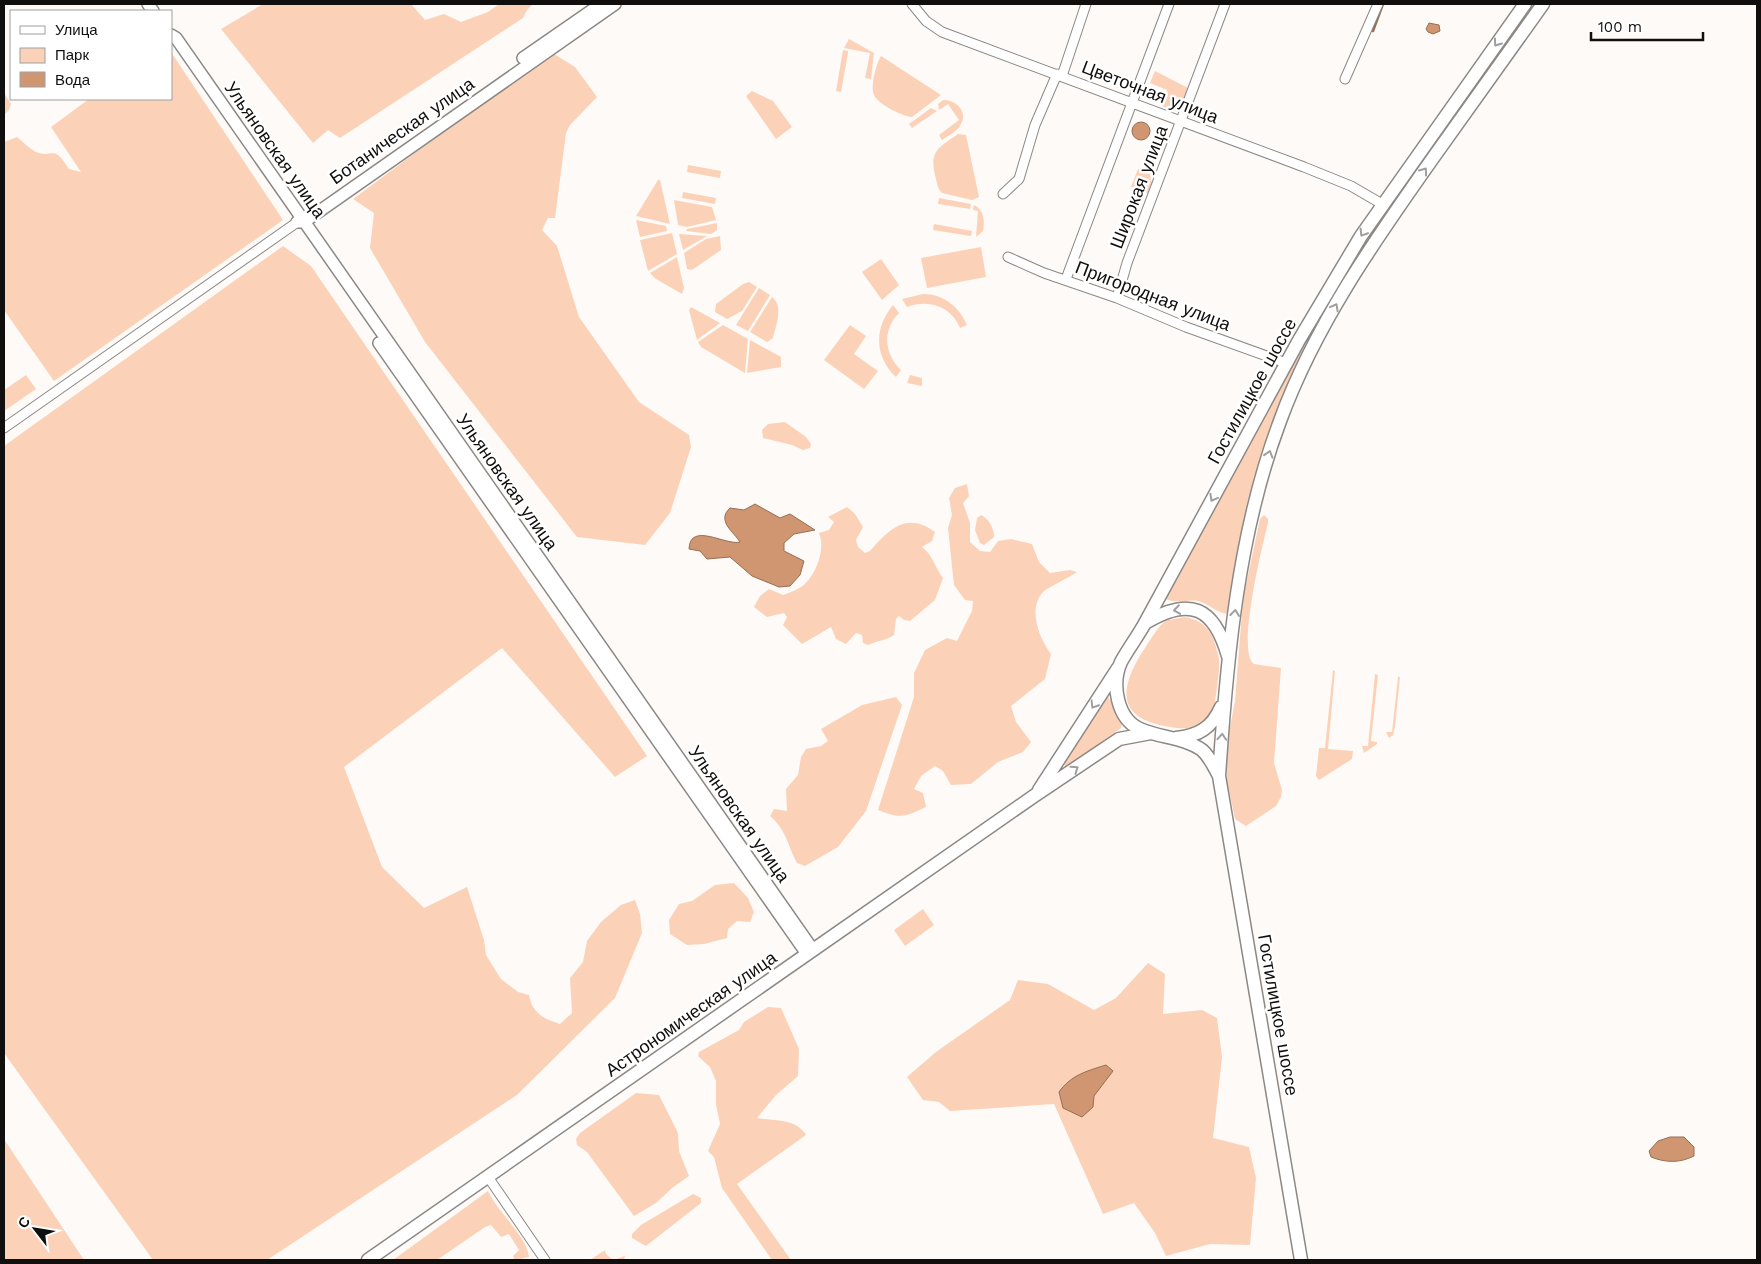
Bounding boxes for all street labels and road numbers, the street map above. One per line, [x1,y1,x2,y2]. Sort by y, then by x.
street label: Цветочная улица [1079,56,1222,128]
street label: Ботаническая улица [325,72,479,188]
street label: Ульяновская улица [220,77,331,223]
street label: Широкая улица [1105,121,1172,251]
street label: Пригородная улица [1073,256,1235,335]
street label: Гостилицкое шоссе [1203,314,1300,467]
street label: Ульяновская улица [452,409,563,555]
street label: Ульяновская улица [684,741,795,887]
street label: Гостилицкое шоссе [1254,933,1303,1097]
street label: Астрономическая улица [601,946,781,1081]

